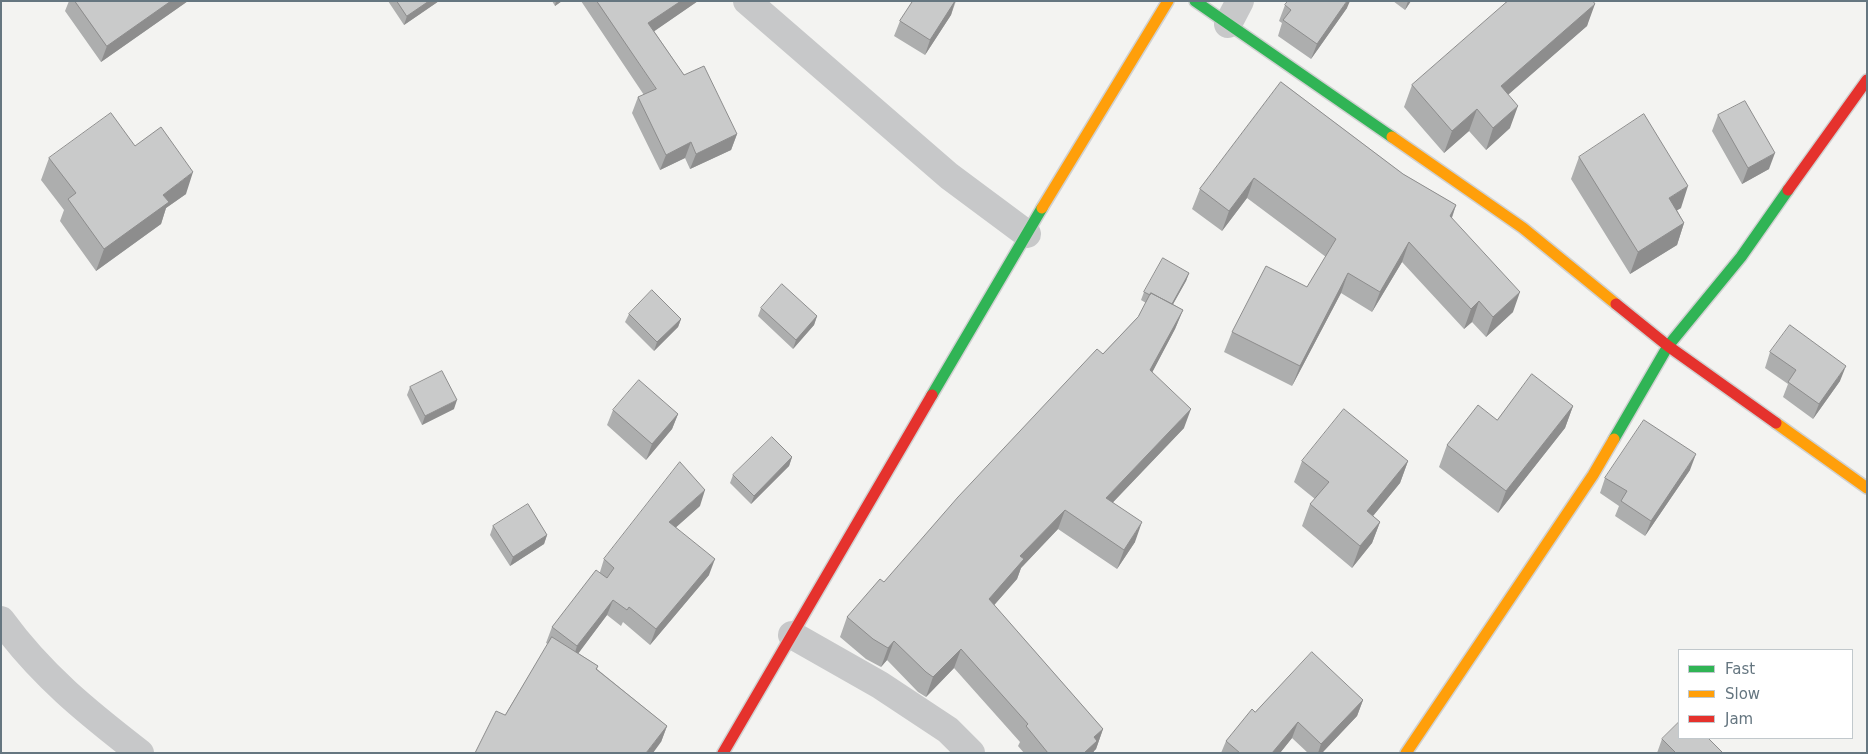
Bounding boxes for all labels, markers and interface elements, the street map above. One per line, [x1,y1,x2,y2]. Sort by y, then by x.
legend [1678,649,1853,739]
text: Fast [1725,660,1755,678]
text: Slow [1725,685,1760,703]
text: Jam [1725,710,1753,728]

